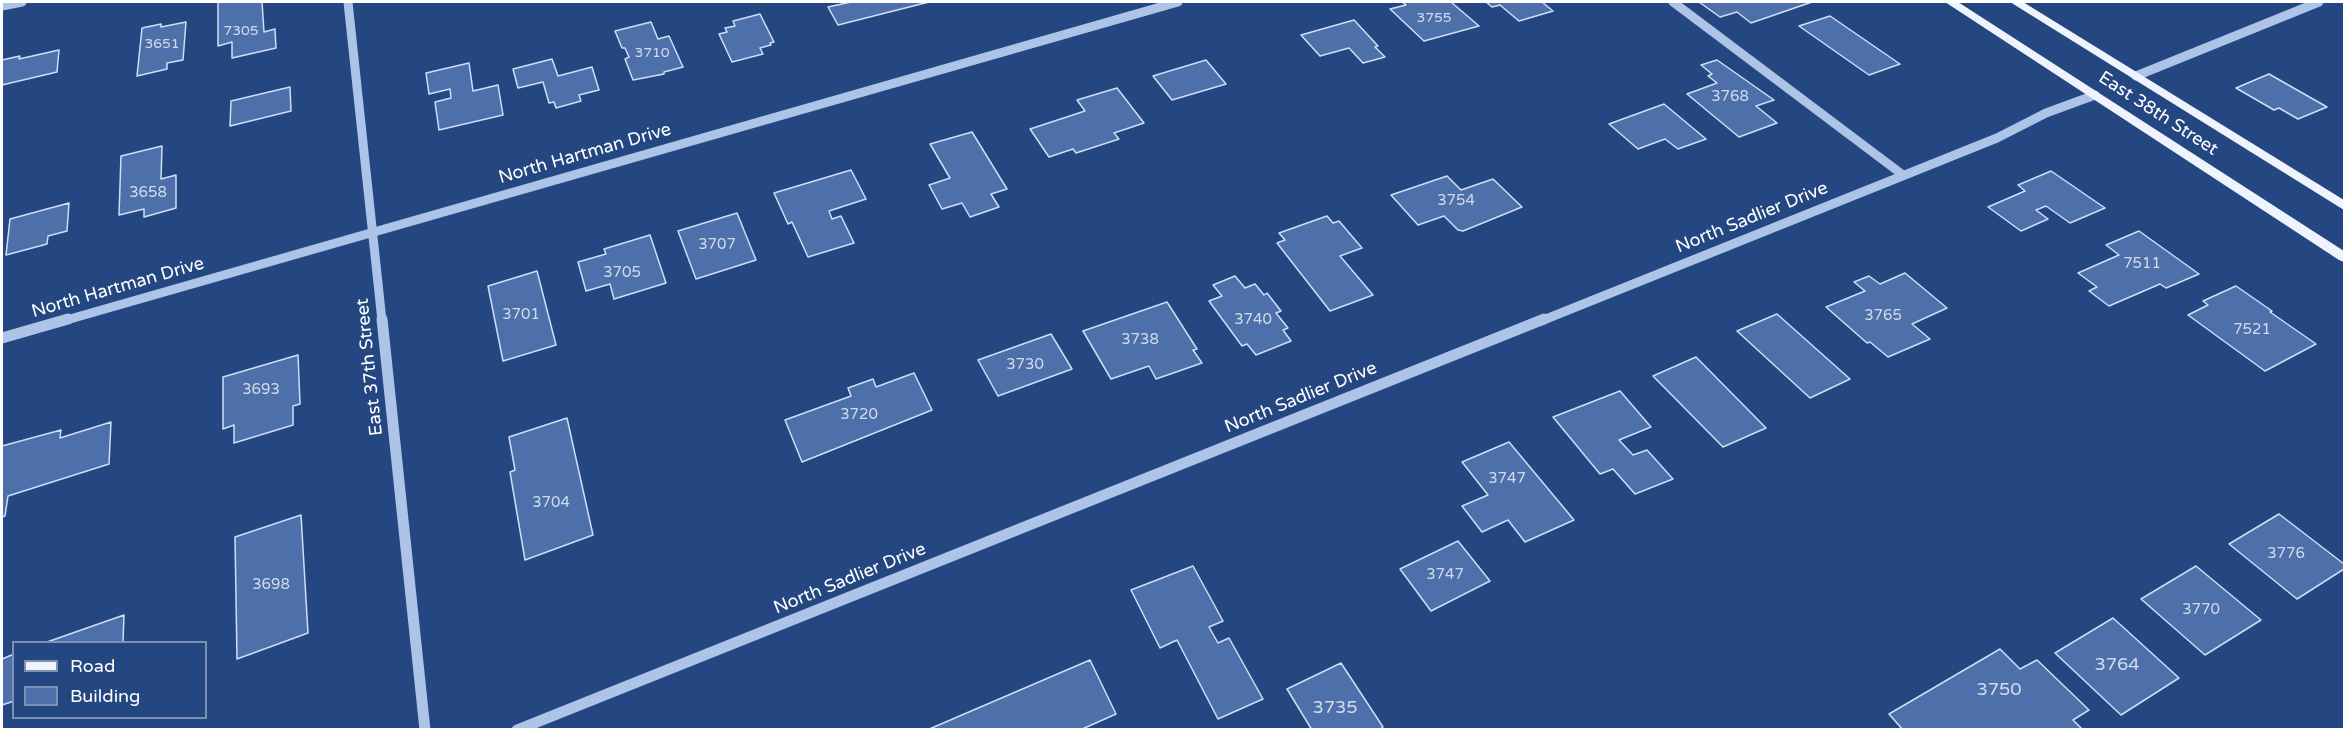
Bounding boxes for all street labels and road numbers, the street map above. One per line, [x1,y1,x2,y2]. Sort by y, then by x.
street label: East 38th Street [2094,67,2222,161]
street label: North Hartman Drive [496,119,674,189]
street label: North Sadlier Drive [1673,178,1831,258]
street label: North Hartman Drive [29,253,207,323]
street label: East 37th Street [352,297,388,437]
street label: North Sadlier Drive [1222,358,1380,438]
street label: North Sadlier Drive [771,539,929,619]

